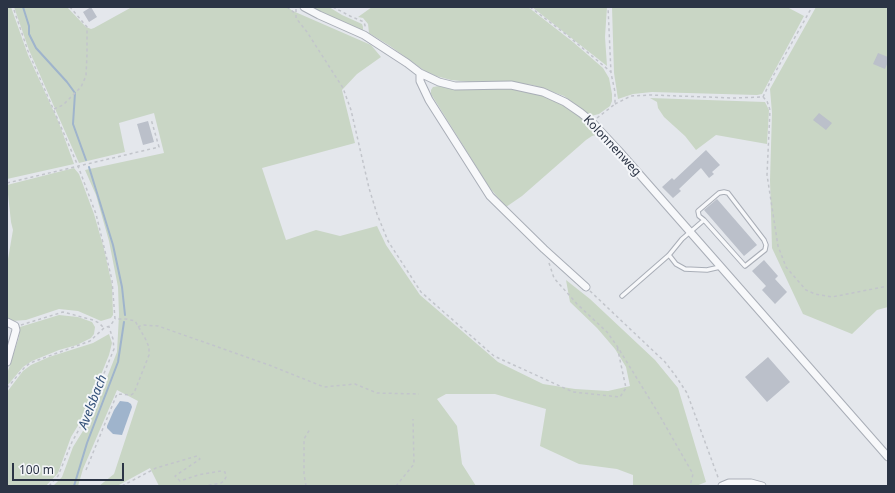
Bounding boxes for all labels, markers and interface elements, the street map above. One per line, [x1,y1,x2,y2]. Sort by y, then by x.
street label: Kolonnenweg [580,113,644,179]
water label: Avelsbach [75,373,111,431]
scale bar [14,455,126,481]
text: 100 m [19,461,54,478]

